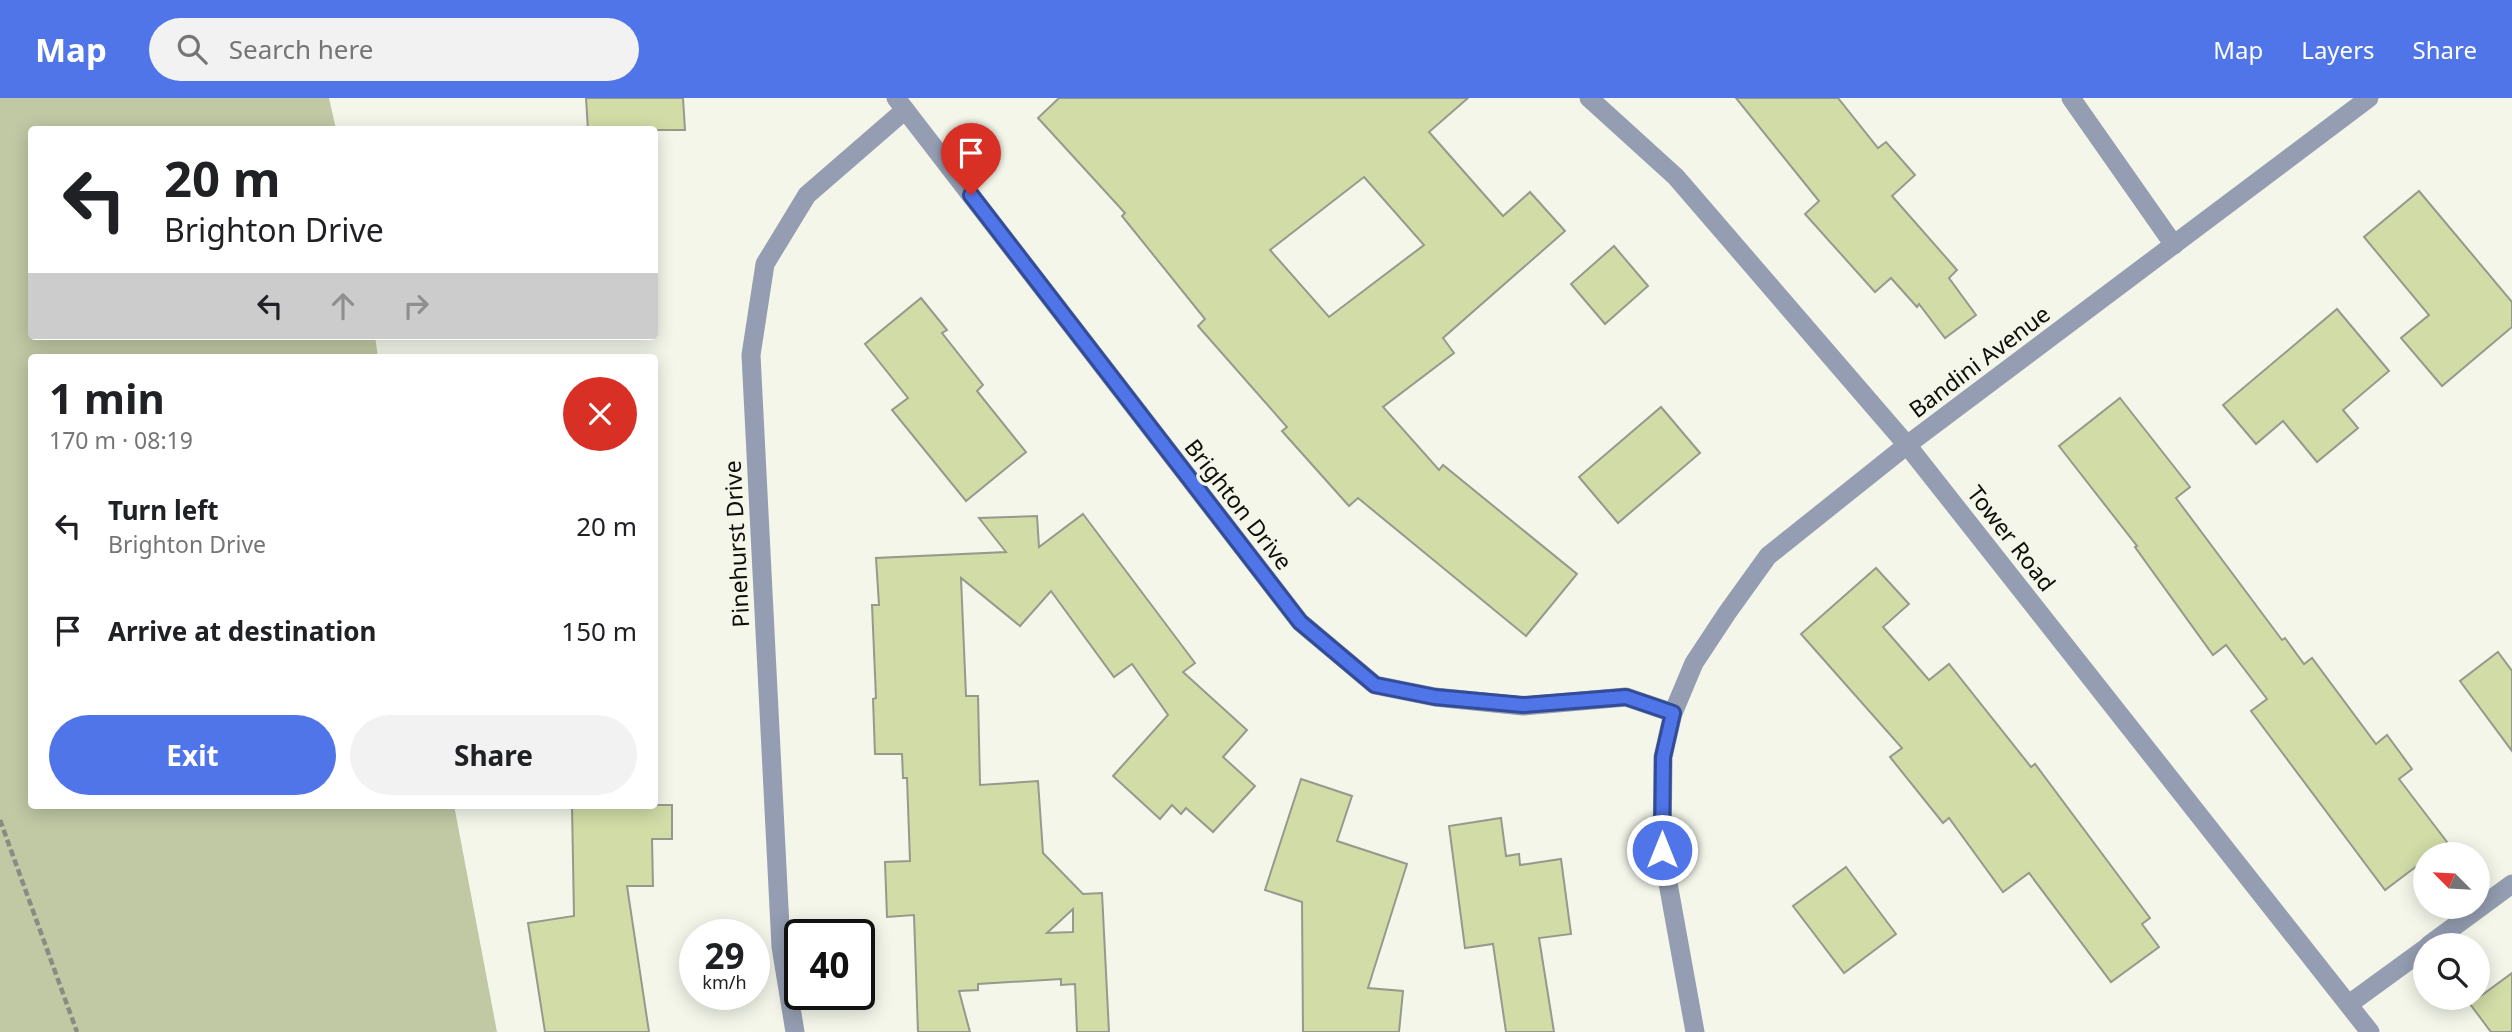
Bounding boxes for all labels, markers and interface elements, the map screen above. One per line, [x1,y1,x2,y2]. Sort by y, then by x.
search box [149,18,639,81]
text: Map [35,27,107,72]
icon: search [173,30,211,68]
text: Search here [229,31,373,67]
text: Map [2213,33,2263,66]
text: Layers [2301,33,2375,66]
text: Share [2413,33,2477,66]
pin [941,123,1001,195]
icon: arrive [952,134,990,172]
text: 20 m [164,145,281,211]
icon: left [49,154,140,245]
text: Brighton Drive [164,208,384,251]
icon: left [251,287,289,325]
icon: ahead [324,287,362,325]
icon: right [397,287,435,325]
street label: Bandini Avenue [1902,297,2056,425]
text: 1 min [49,369,165,426]
button: close [563,377,637,451]
text: 170 m · 08:19 [49,424,193,456]
street label: Brighton Drive [1178,432,1300,576]
street label: Pinehurst Drive [716,460,756,628]
street label: Tower Road [1960,478,2064,598]
text: Turn left [108,492,219,528]
icon: left [49,507,87,545]
text: 20 m [576,508,637,544]
text: Brighton Drive [108,528,266,560]
icon: arrive [49,612,87,650]
text: Arrive at destination [108,613,377,649]
text: 150 m [561,613,637,649]
button: Exit [49,715,336,795]
button: Share [350,715,637,795]
position arrow [1625,813,1699,887]
north arrow [2413,842,2490,919]
map controls [2413,842,2490,1010]
speed limit sign: 40 [784,919,875,1010]
text: 29 [704,932,745,979]
button: search [2413,933,2490,1010]
text: km/h [702,970,747,994]

